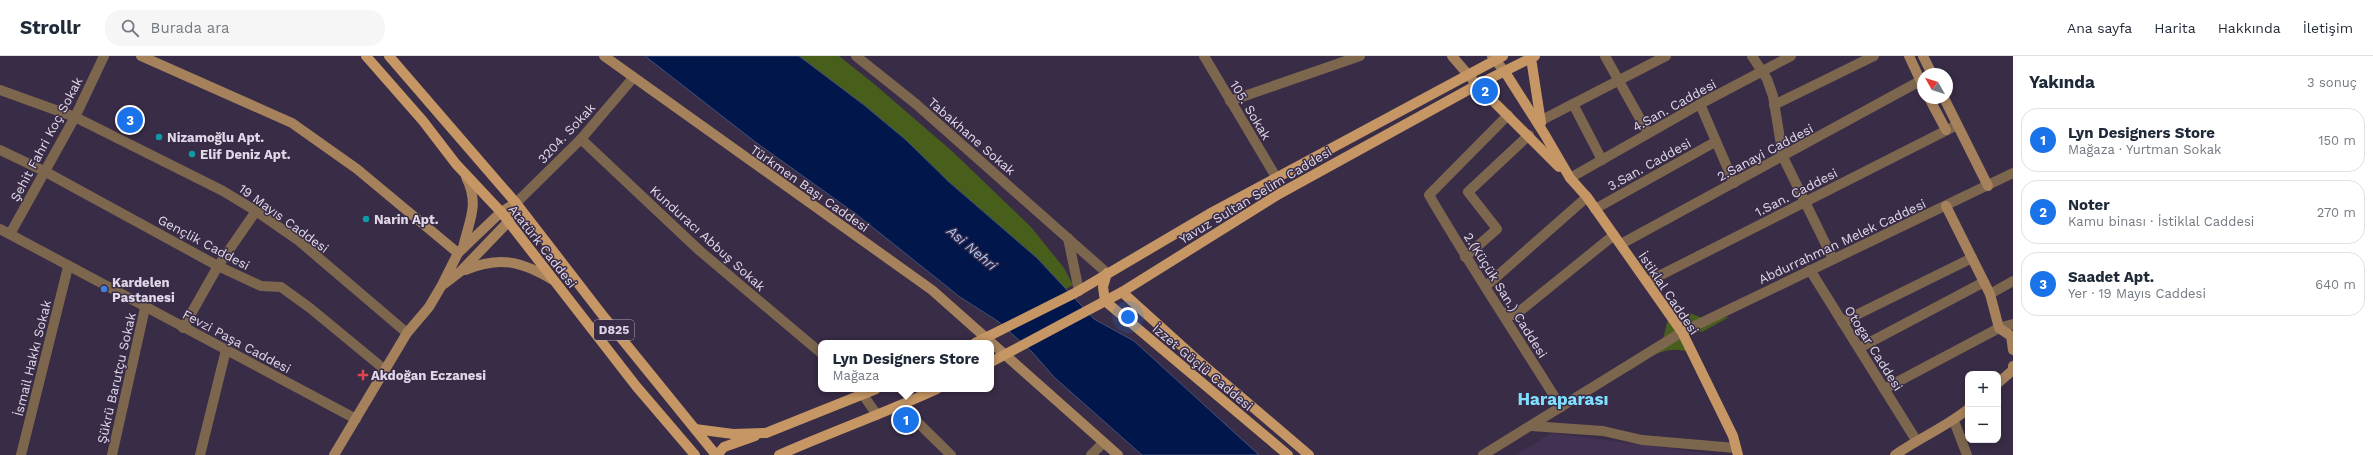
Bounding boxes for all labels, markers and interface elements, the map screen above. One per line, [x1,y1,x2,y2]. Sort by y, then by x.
search box [105,10,385,46]
text: Strollr [20,16,81,39]
icon: search [119,17,141,39]
text: Burada ara [151,19,230,37]
text: Ana sayfa [2067,20,2132,36]
text: Harita [2154,20,2196,36]
text: Hakkında [2218,20,2281,36]
text: İletişim [2303,20,2353,36]
north arrow [1917,68,1953,104]
text: Yakında [2029,72,2095,92]
street label: Şehit Fahri Koç Sokak [7,74,86,204]
text: 3 sonuç [2307,75,2357,90]
pin: 2 [1472,76,1498,106]
street label: 4.San. Caddesi [1630,76,1719,135]
street label: 105. Sokak [1227,78,1275,143]
street label: Tabakhane Sokak [925,95,1019,179]
street label: 3204. Sokak [535,100,599,167]
pin: 3 [117,105,143,135]
street label: 2.Sanayi Caddesi [1715,121,1816,184]
text: Lyn Designers Store [2068,124,2215,142]
place label: Nizamoğlu Apt. [167,130,264,145]
marker: Nizamoğlu Apt. [154,132,164,142]
text: 1 [2040,133,2046,148]
text: 150 m [2318,133,2356,148]
street label: 3.San. Caddesi [1605,135,1694,194]
street label: Türkmen Başı Caddesi [748,142,872,235]
text: Mağaza · Yurtman Sokak [2068,142,2221,157]
street label: Yavuz Sultan Selim Caddesi [1176,144,1334,247]
place label: Elif Deniz Apt. [200,147,291,162]
marker: Elif Deniz Apt. [187,149,197,159]
street label: 1.San. Caddesi [1753,165,1840,220]
street label: 19 Mayıs Caddesi [236,181,332,256]
street label: Kunduracı Abbuş Sokak [647,183,769,295]
street label: Abdurrahman Melek Caddesi [1756,196,1928,287]
text: Noter [2068,196,2110,214]
street label: Atatürk Caddesi [505,202,580,291]
text: 2 [2039,205,2047,220]
text: 270 m [2317,205,2356,220]
street label: Gençlik Caddesi [155,212,252,273]
place label: Narin Apt. [374,212,439,227]
marker: Narin Apt. [361,214,371,224]
text: Kamu binası · İstiklal Caddesi [2068,214,2254,229]
water label: Asi Nehri [943,222,1000,274]
street label: 2.(Küçük San.) Caddesi [1461,230,1550,361]
street label: İstiklal Caddesi [1635,249,1702,337]
text: Saadet Apt. [2068,268,2154,286]
place label: Kardelen Pastanesi [112,275,175,305]
text: 3 [2039,277,2047,292]
text: 640 m [2315,277,2356,292]
marker: Kardelen Pastanesi [99,284,109,294]
text: Yer · 19 Mayıs Caddesi [2068,286,2206,301]
street label: İsmail Hakkı Sokak [11,298,54,418]
street label: Otogar Caddesi [1841,303,1906,393]
street label: Fevzi Paşa Caddesi [180,307,293,376]
your location [1118,307,1138,327]
street label: Şükrü Barutçu Sokak [94,311,139,445]
road number: D825 [594,320,634,340]
street label: İzzet Güçlü Caddesi [1149,321,1256,414]
popup [818,340,994,392]
text: Lyn Designers Store [833,350,979,368]
place label: Akdoğan Eczanesi [371,368,486,383]
text: Mağaza [833,368,879,383]
marker: Akdoğan Eczanesi [358,370,368,380]
map controls [1965,371,2001,443]
button: + [1965,371,2001,407]
district label: Haraparası [1518,389,1608,409]
pin: 1 [893,405,919,435]
button: − [1965,407,2001,443]

